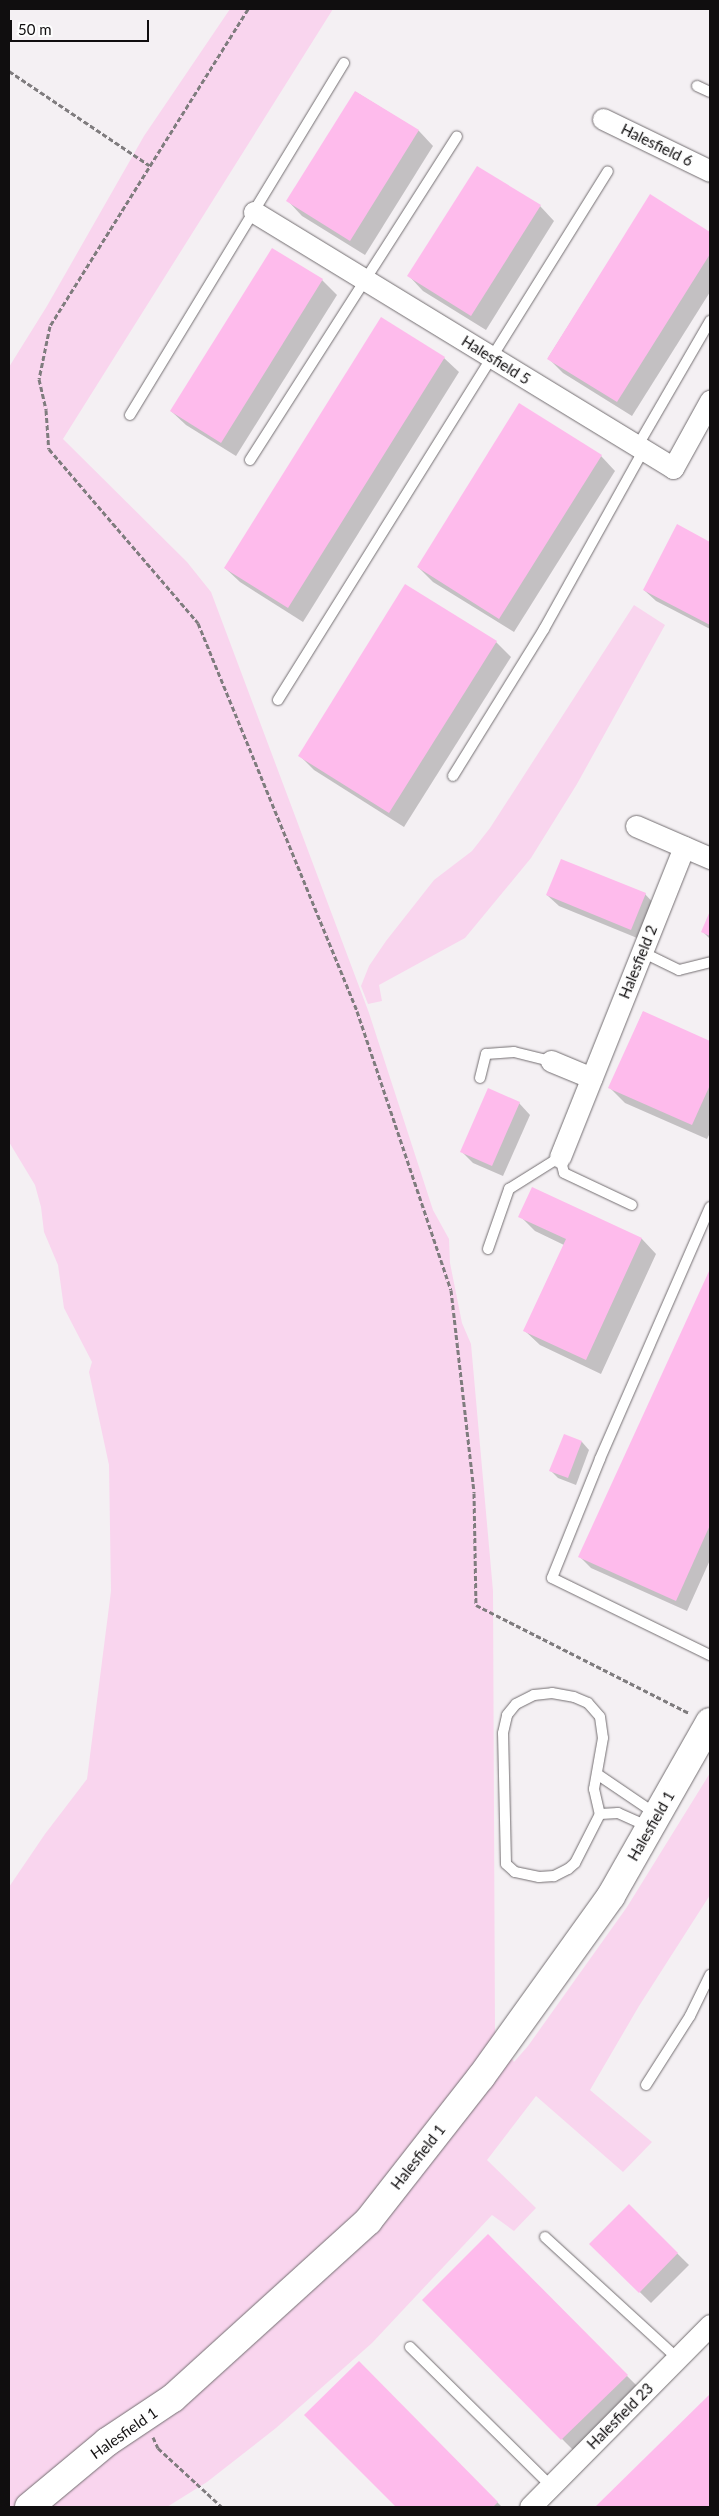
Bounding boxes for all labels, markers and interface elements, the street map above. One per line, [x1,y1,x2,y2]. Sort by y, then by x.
scale bar [12,10,151,42]
text: 50 m [18,20,52,38]
street label: Halesfield 6 [618,120,696,170]
street label: Halesfield 5 [458,332,534,388]
street label: Halesfield 2 [615,923,661,1001]
street label: Halesfield 1 [624,1788,678,1864]
street label: Halesfield 1 [387,2121,449,2193]
street label: Halesfield 23 [583,2379,657,2453]
street label: Halesfield 1 [87,2403,161,2463]

